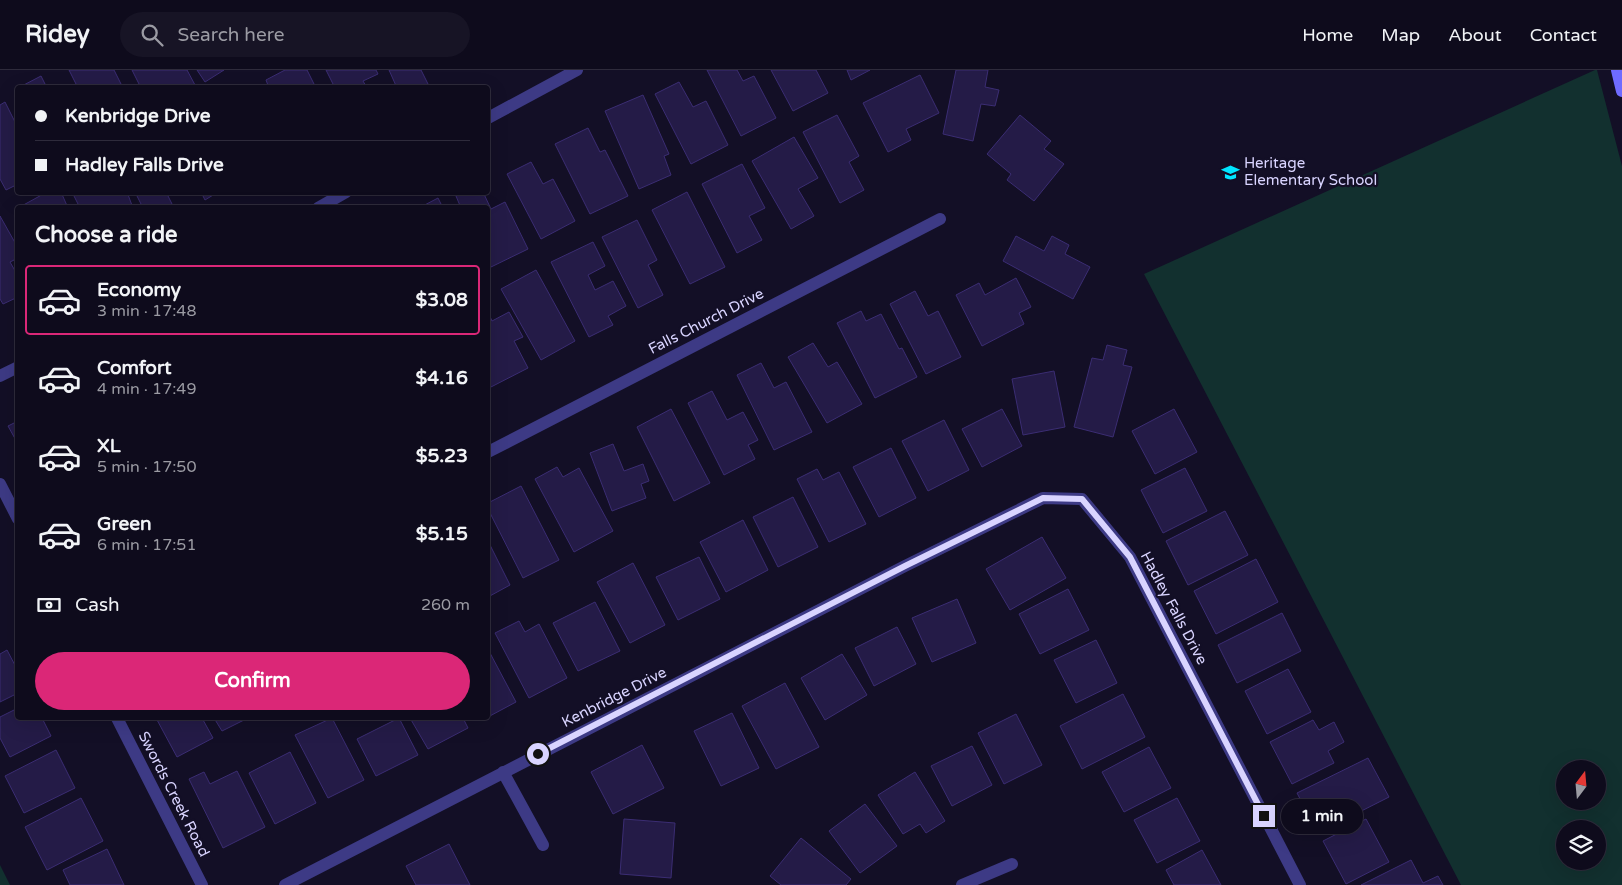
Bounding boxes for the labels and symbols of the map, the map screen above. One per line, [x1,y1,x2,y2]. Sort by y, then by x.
place label: Heritage Elementary School [1244,154,1377,189]
school or university icon: Heritage Elementary School [1220,162,1240,182]
street label: Falls Church Drive [645,284,767,358]
street label: Hadley Falls Drive [1137,548,1211,668]
street label: Kenbridge Drive [559,663,669,731]
street label: Swords Creek Road [135,728,213,860]
route start [527,743,549,765]
north arrow [1556,760,1606,810]
callout: 1 min [1282,798,1364,834]
route end [1253,805,1275,827]

